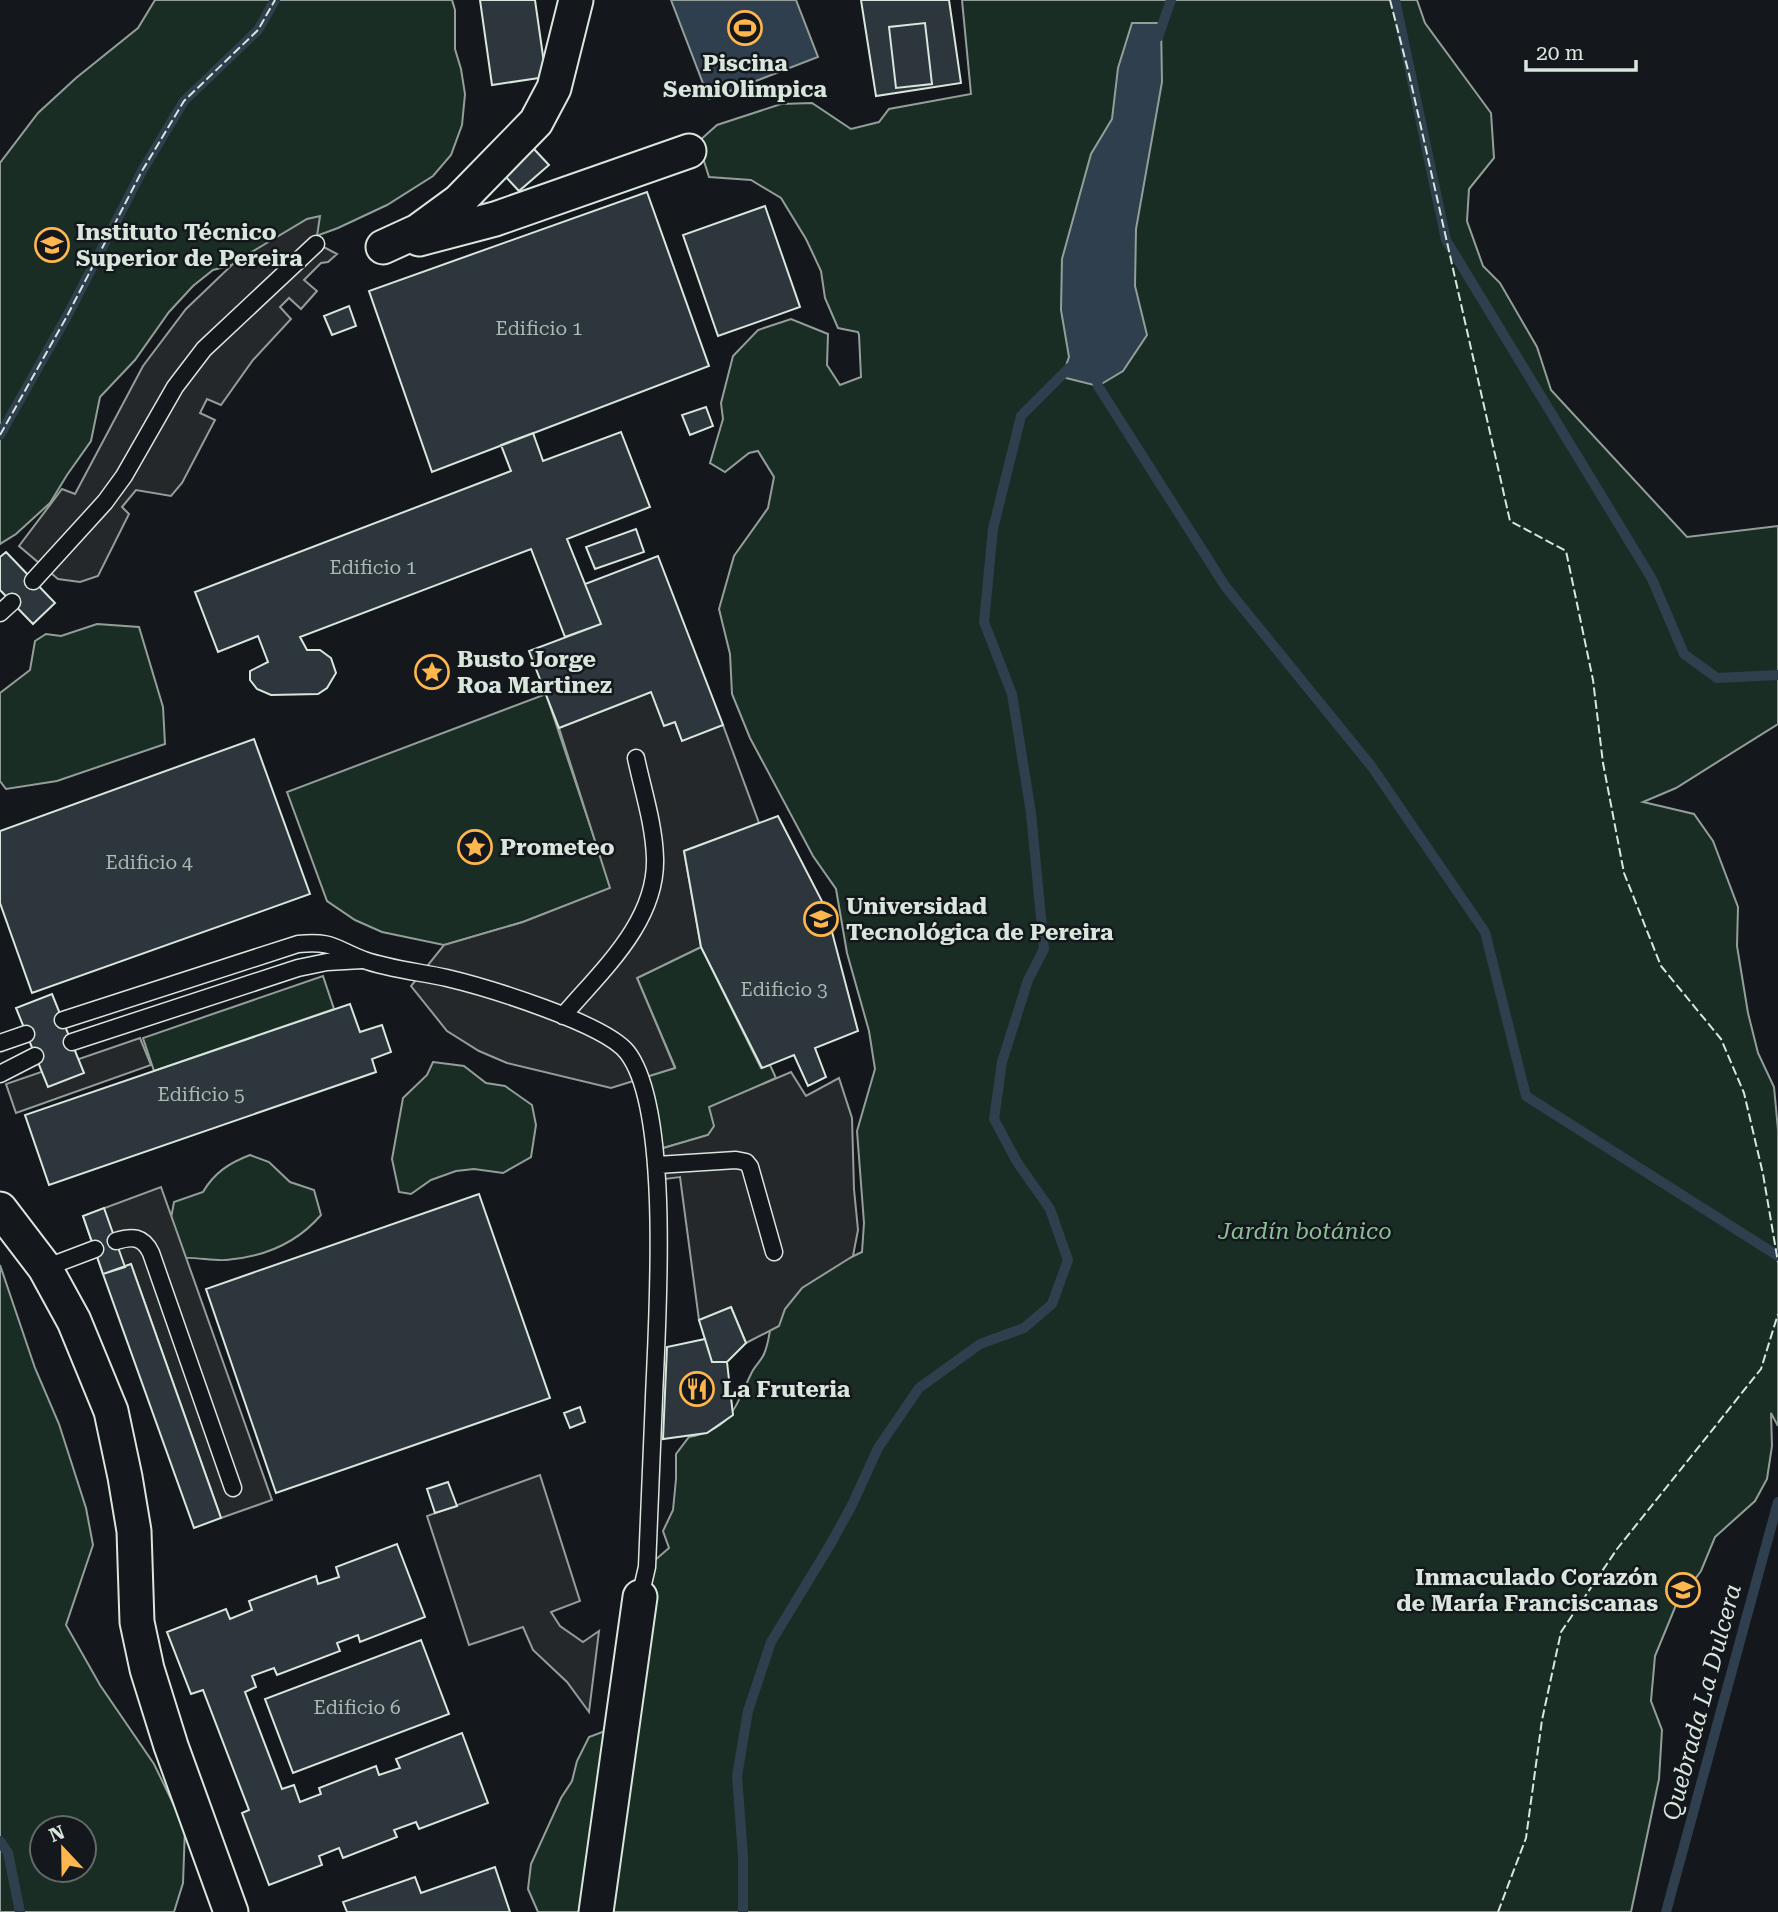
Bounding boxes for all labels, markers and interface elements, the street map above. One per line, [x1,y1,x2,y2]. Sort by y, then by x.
sports icon: Piscina SemiOlimpica [726,9,764,47]
scale bar [1526,28,1636,72]
text: 20 m [1536,41,1584,65]
place label: Piscina SemiOlimpica [663,50,828,103]
place label: Instituto Técnico Superior de Pereira [76,219,303,272]
school or university icon: Instituto Técnico Superior de Pereira [33,226,71,264]
house number: Edificio 1 [495,317,583,340]
house number: Edificio 1 [329,556,417,579]
place label: Busto Jorge Roa Martinez [457,646,612,699]
place icon: Busto Jorge Roa Martinez [413,653,451,691]
place icon: Prometeo [456,828,494,866]
place label: Prometeo [500,834,615,861]
house number: Edificio 4 [105,851,193,874]
place label: Universidad Tecnológica de Pereira [846,893,1114,946]
school or university icon: Universidad Tecnológica de Pereira [802,900,840,938]
house number: Edificio 3 [740,978,828,1001]
house number: Edificio 5 [157,1083,245,1106]
park label: Jardín botánico [1217,1218,1392,1245]
restaurant icon: La Fruteria [678,1370,716,1408]
place label: La Fruteria [722,1376,851,1403]
place label: Inmaculado Corazón de María Franciscanas [1396,1564,1659,1617]
school or university icon: Inmaculado Corazón de María Franciscanas [1664,1571,1702,1609]
water label: Quebrada La Dulcera [1657,1581,1747,1823]
house number: Edificio 6 [313,1696,401,1719]
north arrow [28,1814,98,1884]
text: N [46,1820,68,1847]

